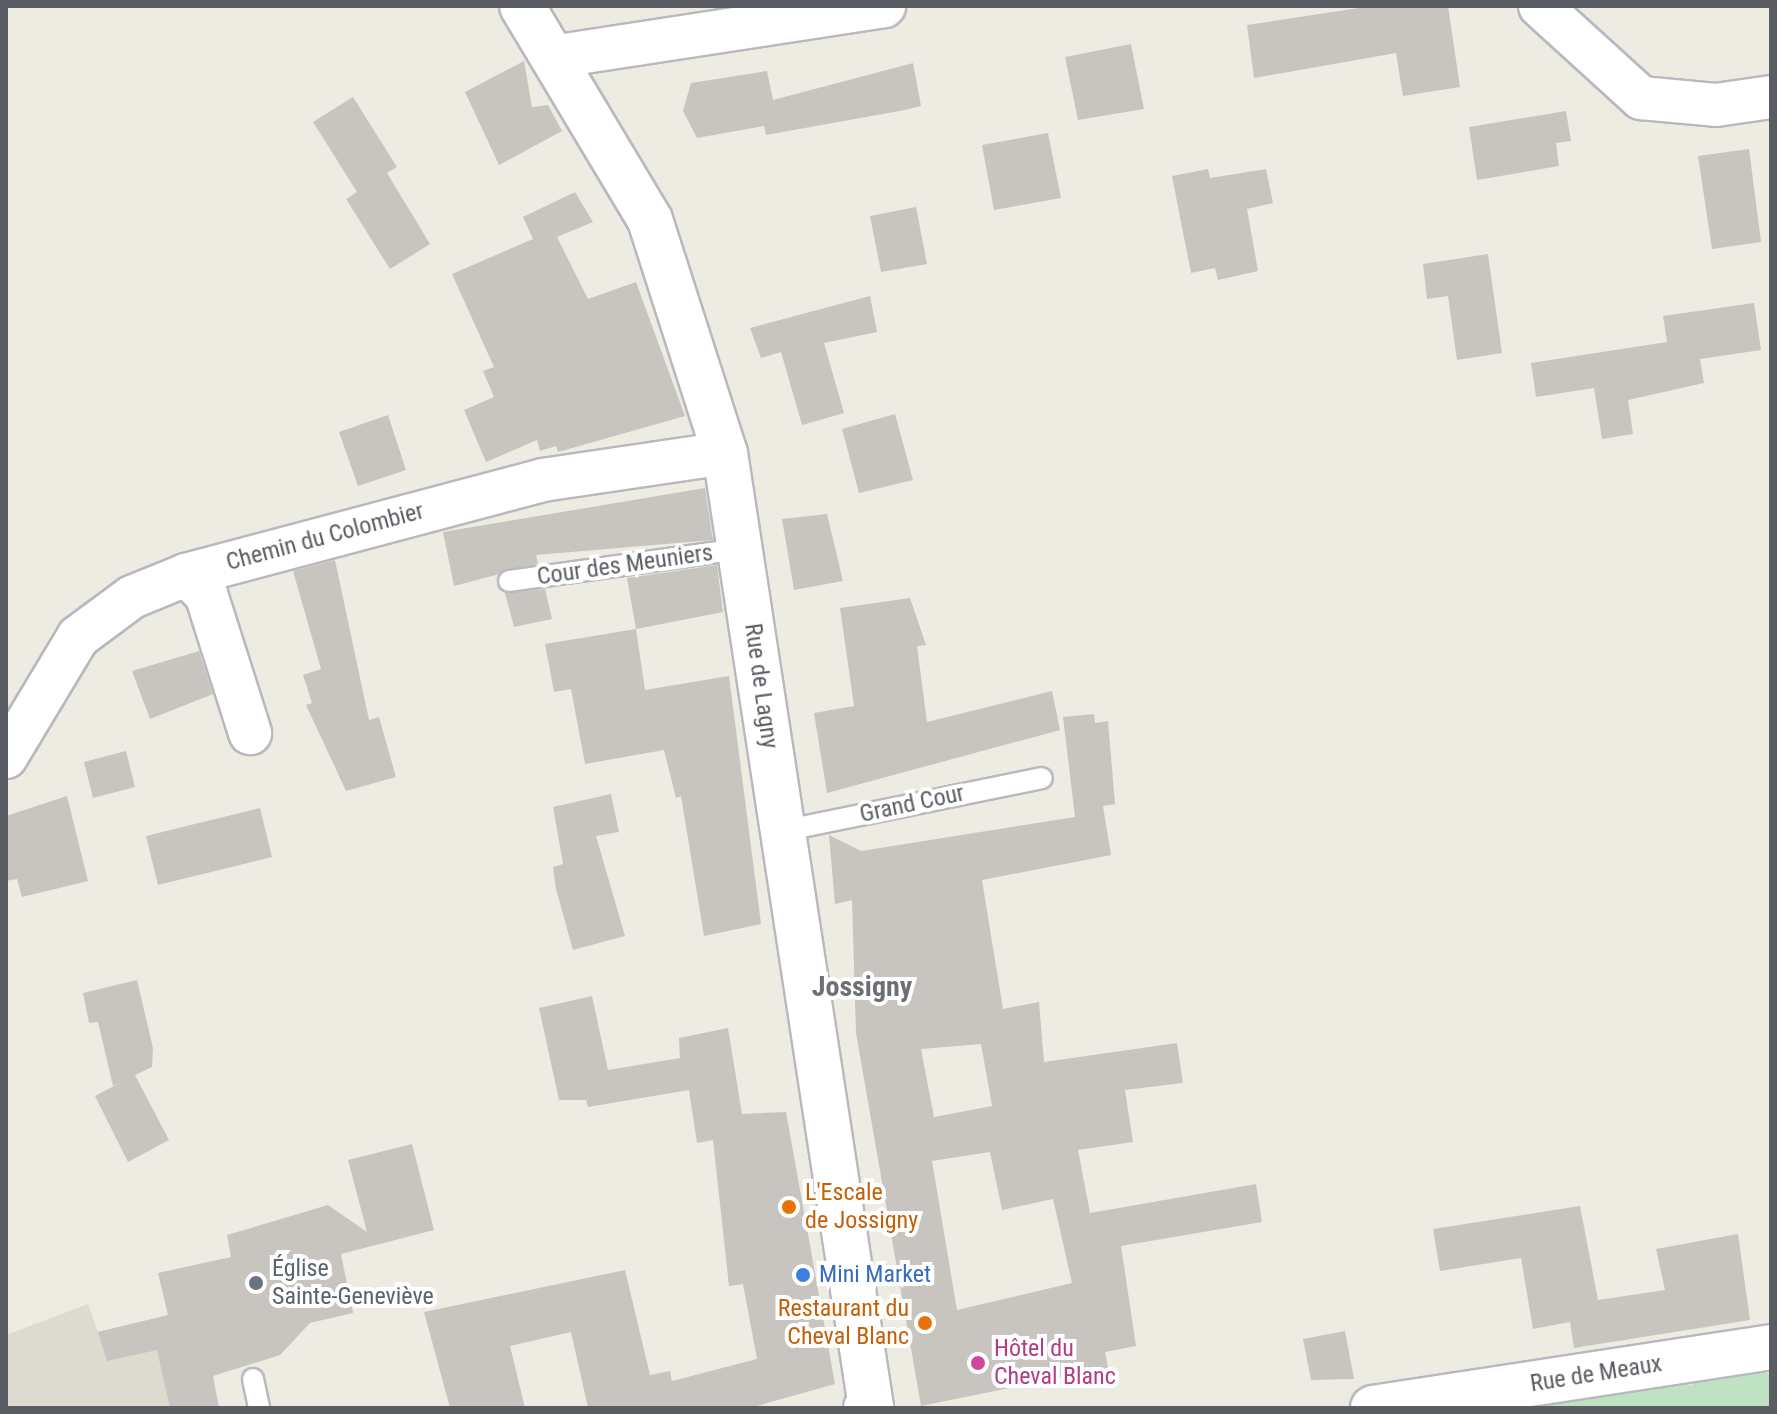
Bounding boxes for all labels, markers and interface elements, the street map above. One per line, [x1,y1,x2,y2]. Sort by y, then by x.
street label: Chemin du Colombier [223,497,427,577]
street label: Cour des Meuniers [535,538,715,592]
street label: Rue de Lagny [738,622,784,750]
street label: Grand Cour [857,779,967,829]
district label: Jossigny [812,970,912,1004]
place label: L'Escale de Jossigny [805,1179,918,1235]
marker: L'Escale de Jossigny [780,1198,798,1216]
place label: Église Sainte-Geneviève [272,1255,434,1311]
place label: Mini Market [819,1261,931,1289]
marker: Mini Market [794,1266,812,1284]
marker: Église Sainte-Geneviève [247,1274,265,1292]
place label: Restaurant du Cheval Blanc [778,1295,909,1351]
marker: Restaurant du Cheval Blanc [916,1314,934,1332]
place label: Hôtel du Cheval Blanc [994,1335,1116,1391]
street label: Rue de Meaux [1528,1349,1664,1399]
marker: Hôtel du Cheval Blanc [969,1354,987,1372]

